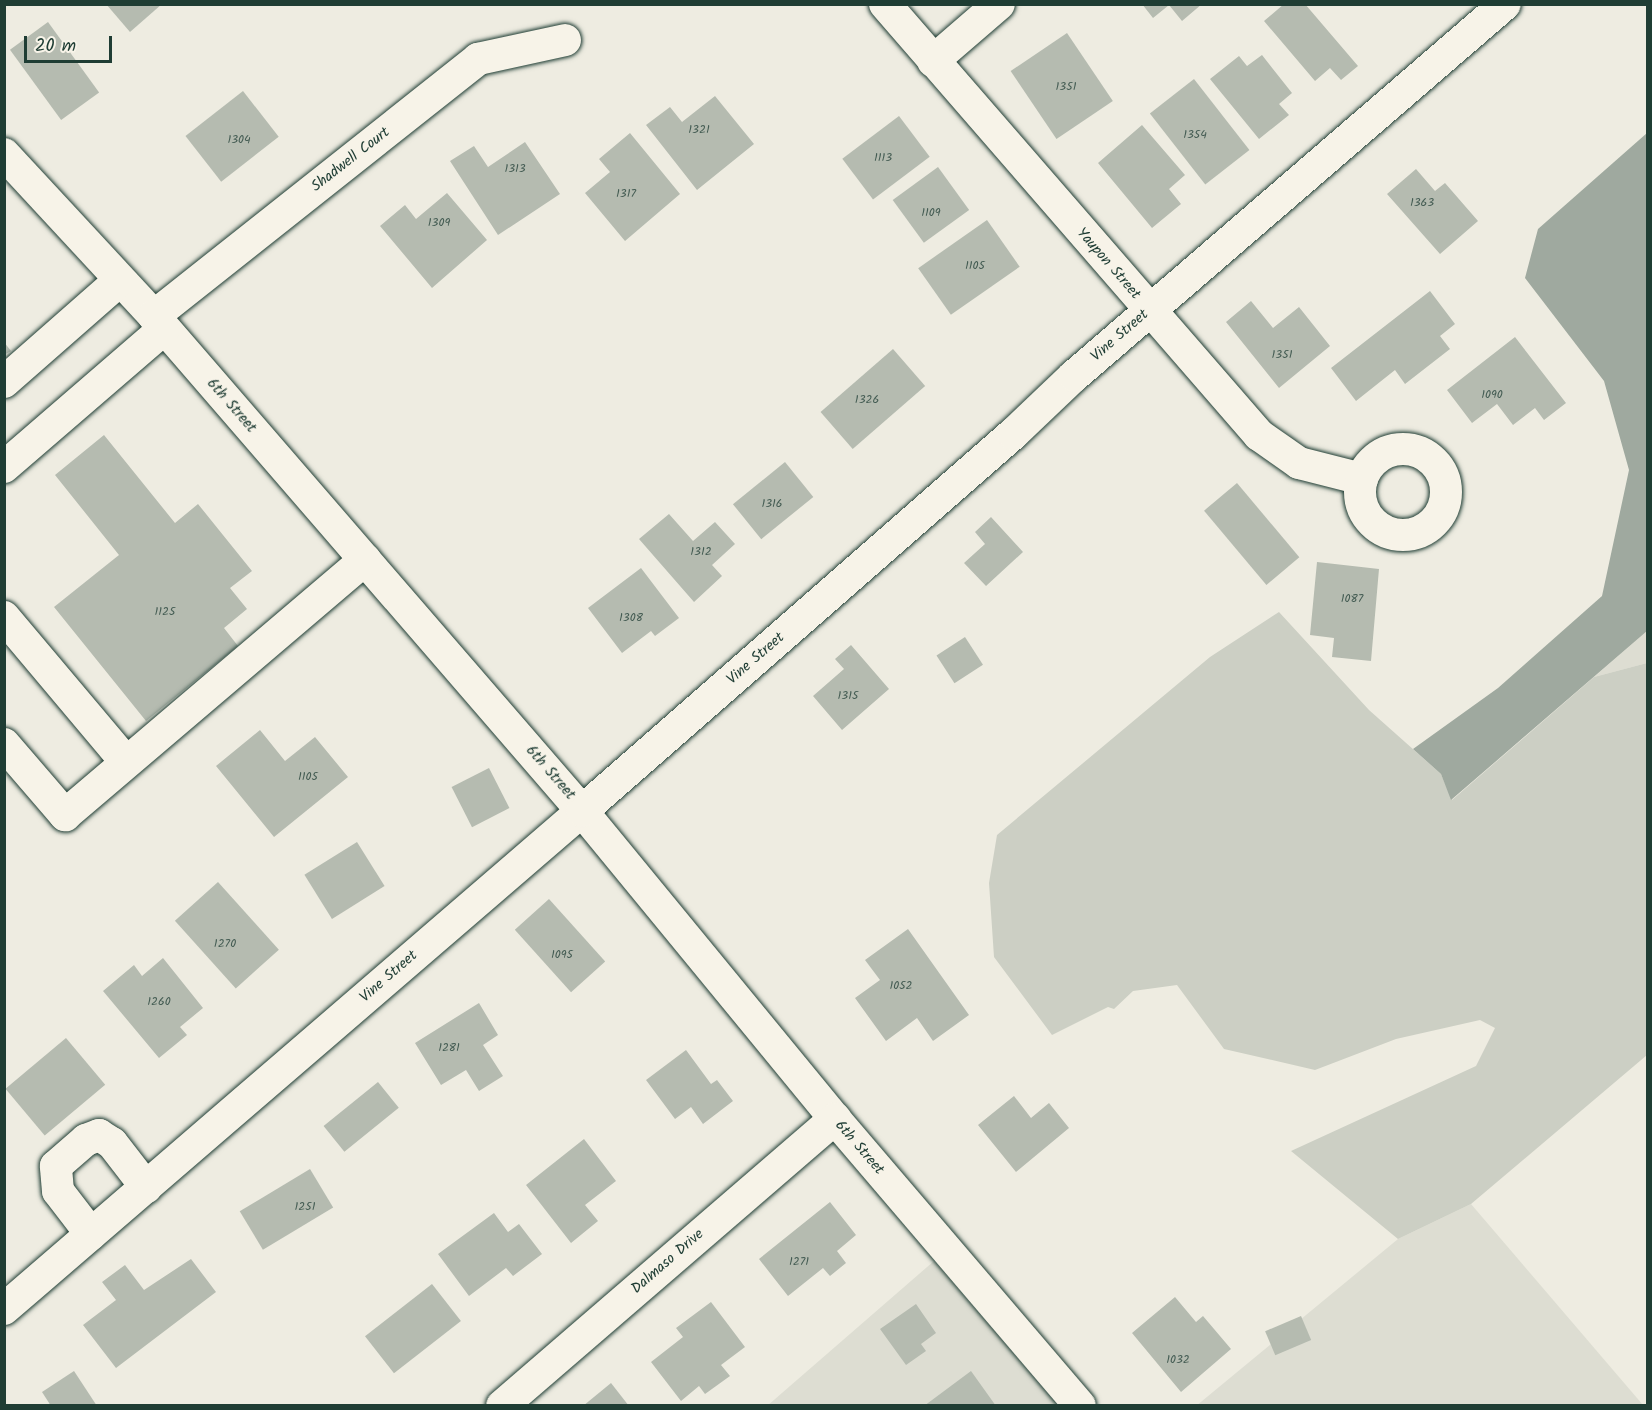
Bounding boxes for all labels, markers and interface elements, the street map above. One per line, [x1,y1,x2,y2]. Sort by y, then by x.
scale bar [27,24,116,62]
text: 20 m [35,32,76,61]
house number: 1351 [1056,80,1076,94]
house number: 1321 [688,123,710,137]
street label: Shadwell Court [308,124,394,196]
house number: 1354 [1183,128,1207,142]
house number: 1304 [227,133,251,147]
house number: 1113 [874,151,892,165]
house number: 1313 [504,162,526,176]
house number: 1317 [616,187,636,201]
house number: 1363 [1410,196,1434,210]
house number: 1109 [921,206,941,220]
house number: 1309 [428,216,450,230]
street label: Yaupon Street [1072,225,1144,303]
house number: 1105 [965,259,985,273]
street label: Vine Street [1088,306,1152,366]
house number: 1351 [1272,348,1292,362]
street label: 6th Street [202,375,260,437]
house number: 1090 [1481,388,1503,402]
house number: 1326 [855,393,879,407]
house number: 1316 [761,497,783,511]
house number: 1312 [690,545,712,559]
house number: 1087 [1341,592,1363,606]
house number: 1125 [155,605,175,619]
house number: 1308 [619,611,643,625]
street label: Vine Street [724,629,788,689]
house number: 1315 [838,689,858,703]
street label: 6th Street [521,742,579,804]
house number: 1105 [298,770,318,784]
house number: 1270 [214,937,236,951]
street label: Vine Street [357,947,421,1007]
house number: 1095 [551,948,573,962]
house number: 1052 [889,979,913,993]
house number: 1260 [147,995,171,1009]
house number: 1281 [438,1041,460,1055]
street label: 6th Street [830,1117,888,1179]
house number: 1251 [295,1200,315,1214]
street label: Dalmaso Drive [628,1226,708,1298]
house number: 1271 [789,1255,809,1269]
house number: 1032 [1166,1353,1190,1367]

